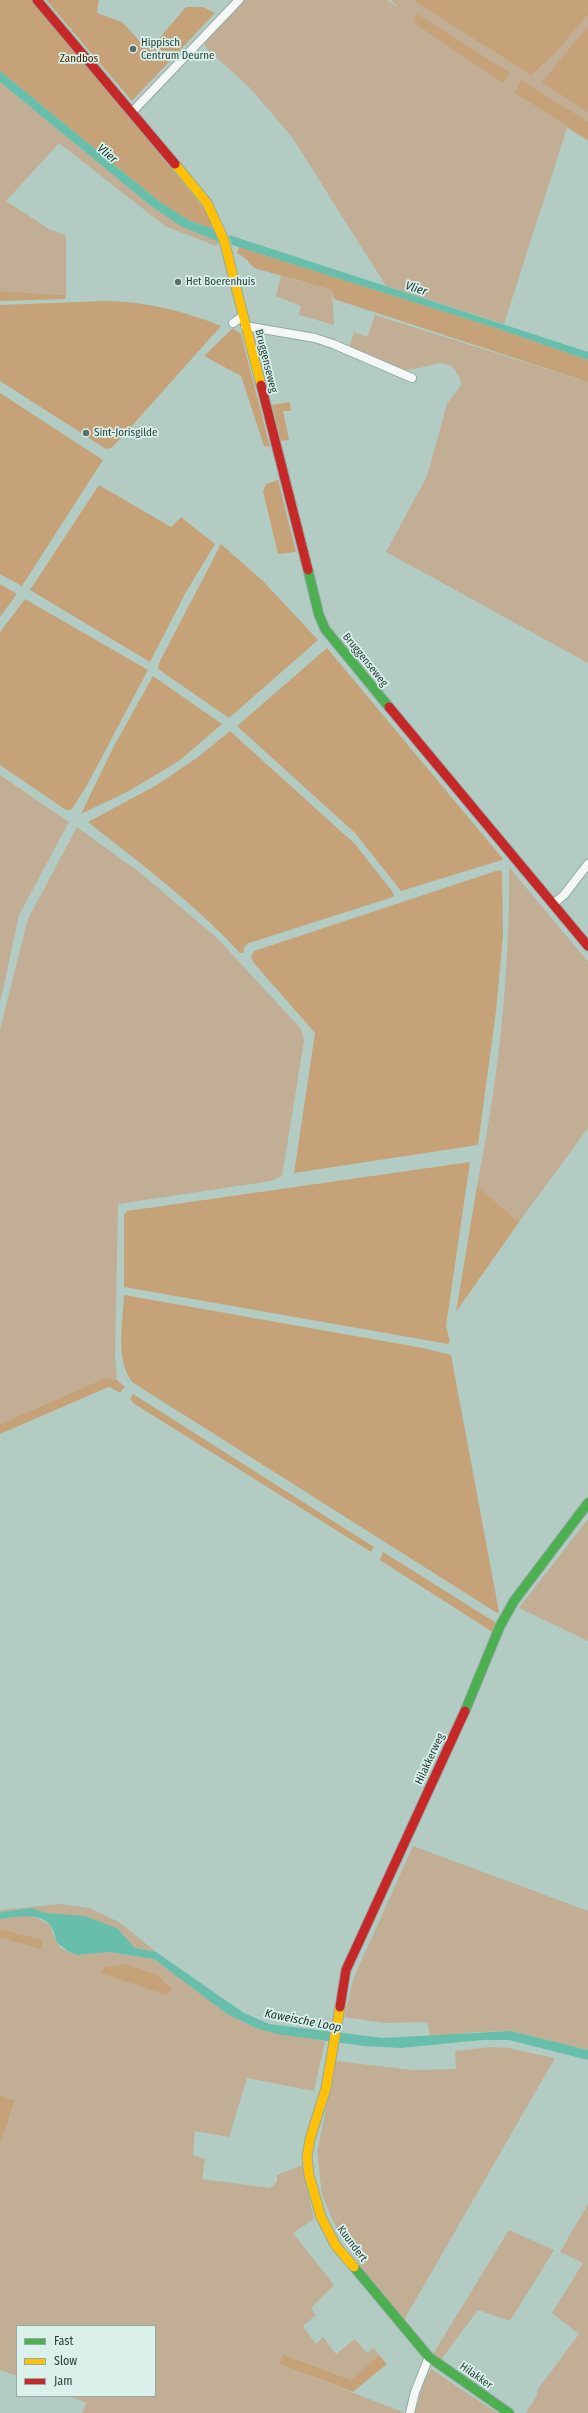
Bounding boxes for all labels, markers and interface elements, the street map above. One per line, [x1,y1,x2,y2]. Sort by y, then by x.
place label: Hippisch Centrum Deurne [141,36,214,62]
marker: Hippisch Centrum Deurne [128,44,138,54]
park label: Zandbos [60,52,98,66]
water label: Vlier [94,141,120,167]
place label: Het Boerenhuis [186,275,255,289]
marker: Het Boerenhuis [173,277,183,287]
water label: Vlier [403,279,429,299]
street label: Bruggenseweg [252,328,280,394]
place label: Sint-Jorisgilde [94,426,157,440]
marker: Sint-Jorisgilde [81,428,91,438]
street label: Bruggenseweg [339,631,391,689]
street label: Hilakkerweg [412,1731,448,1787]
water label: Kaweische Loop [263,2007,343,2035]
street label: Kuundert [334,2223,370,2265]
legend [16,2325,156,2397]
text: Fast [54,2334,73,2348]
text: Slow [54,2354,77,2368]
street label: Hilakker [457,2360,495,2392]
text: Jam [54,2374,72,2388]

